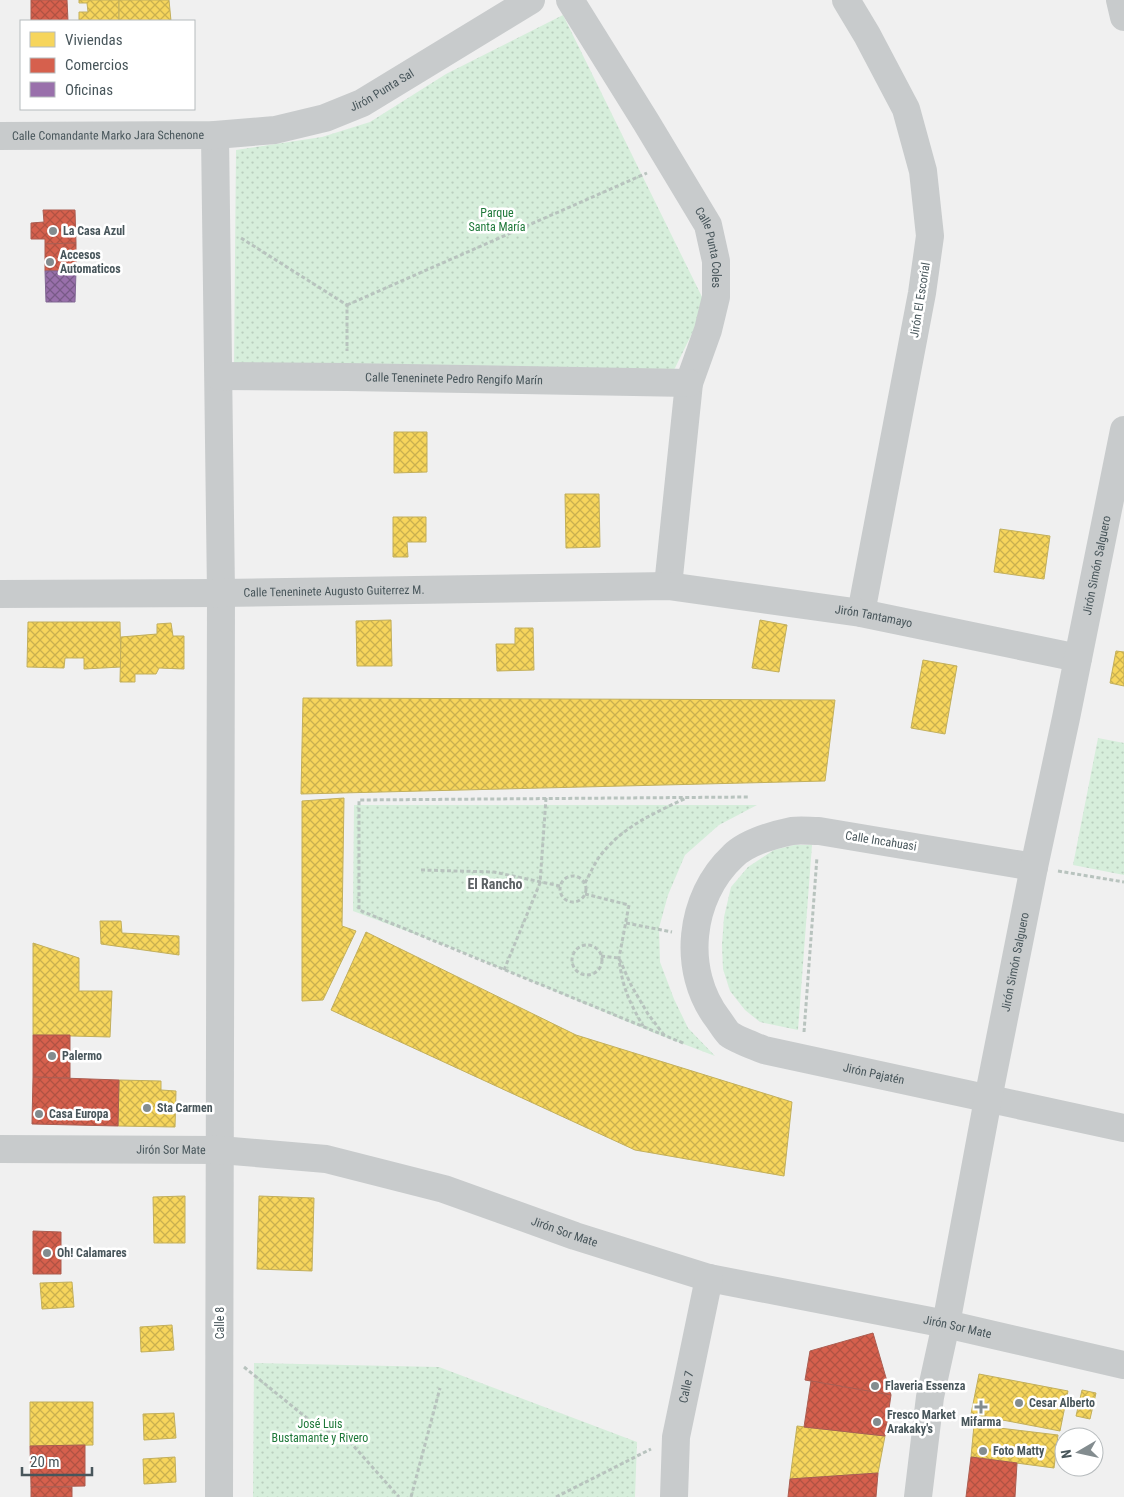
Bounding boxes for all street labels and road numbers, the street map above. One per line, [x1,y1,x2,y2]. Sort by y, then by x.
street label: Jirón Punta Sal [348,66,416,114]
street label: Calle Comandante Marko Jara Schenone [12,128,204,143]
street label: Calle Punta Coles [692,204,723,288]
street label: Jirón El Escorial [907,261,933,339]
street label: Calle Teneninete Pedro Rengifo Marín [365,370,543,387]
street label: Jirón Simón Salguero [1080,514,1114,616]
street label: Calle Teneninete Augusto Guiterrez M. [243,583,425,600]
street label: Jirón Tantamayo [834,602,914,630]
street label: Calle Incahuasi [844,828,918,854]
street label: Jirón Simón Salguero [998,911,1032,1013]
street label: Jirón Pajatén [842,1060,906,1087]
street label: Jirón Sor Mate [136,1143,206,1157]
street label: Jirón Sor Mate [529,1214,600,1250]
street label: Calle 8 [213,1307,227,1339]
street label: Jirón Sor Mate [922,1313,993,1341]
street label: Calle 7 [676,1370,697,1404]

